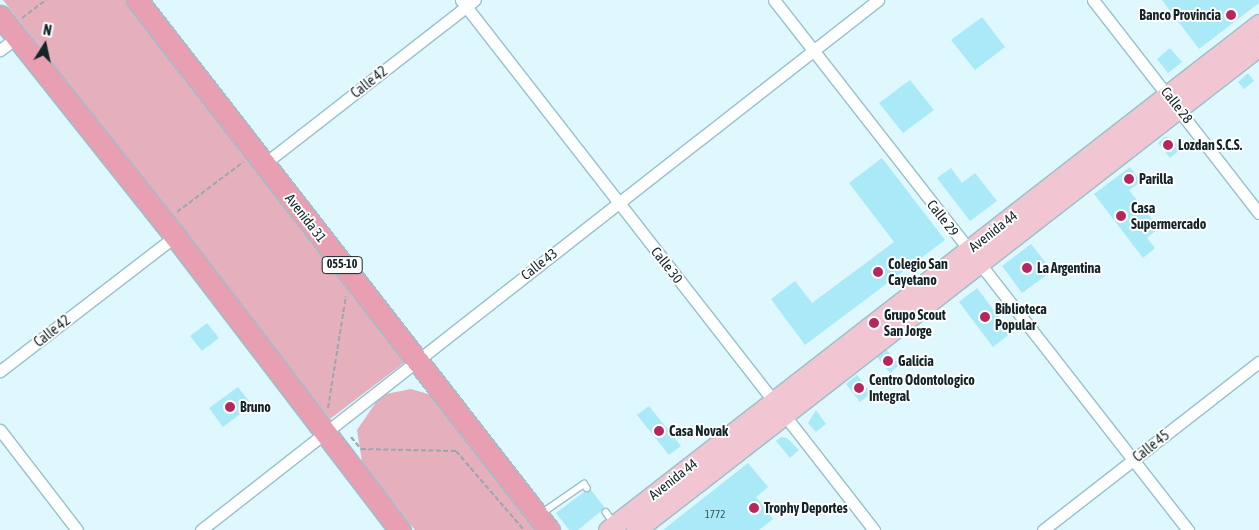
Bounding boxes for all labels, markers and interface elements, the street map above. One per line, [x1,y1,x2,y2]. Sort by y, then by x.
place label: Banco Provincia [1139,7,1221,23]
marker: Banco Provincia [1225,9,1237,21]
north arrow [20,20,70,70]
text: N [42,22,53,39]
street label: Calle 42 [347,63,391,101]
street label: Calle 28 [1158,83,1196,127]
place label: Lozdan S.C.S. [1178,137,1242,153]
marker: Lozdan S.C.S. [1162,139,1174,151]
place label: Parilla [1139,171,1173,187]
marker: Parilla [1123,173,1135,185]
street label: Avenida 31 [282,190,330,246]
street label: Calle 29 [924,196,962,240]
place label: Casa Supermercado [1131,200,1206,232]
street label: Avenida 44 [965,207,1021,255]
marker: Casa Supermercado [1115,210,1127,222]
street label: Calle 30 [648,243,686,287]
street label: Calle 43 [517,245,561,283]
road number: 055-10 [321,256,363,274]
place label: Colegio San Cayetano [888,256,948,288]
place label: La Argentina [1037,260,1101,276]
marker: La Argentina [1021,262,1033,274]
marker: Colegio San Cayetano [872,266,884,278]
place label: Biblioteca Popular [995,301,1047,334]
place label: Grupo Scout San Jorge [884,307,946,340]
marker: Biblioteca Popular [979,311,991,323]
street label: Calle 42 [30,312,74,350]
marker: Grupo Scout San Jorge [868,317,880,329]
place label: Galicia [898,353,934,369]
marker: Galicia [882,355,894,367]
place label: Centro Odontologico Integral [869,372,975,404]
marker: Centro Odontologico Integral [853,382,865,394]
place label: Bruno [240,399,271,415]
marker: Bruno [224,401,236,413]
place label: Casa Novak [669,423,728,439]
marker: Casa Novak [653,425,665,437]
street label: Calle 45 [1129,427,1173,465]
street label: Avenida 44 [645,455,701,503]
place label: Trophy Deportes [764,500,848,516]
marker: Trophy Deportes [748,502,760,514]
house number: 1772 [705,507,725,521]

